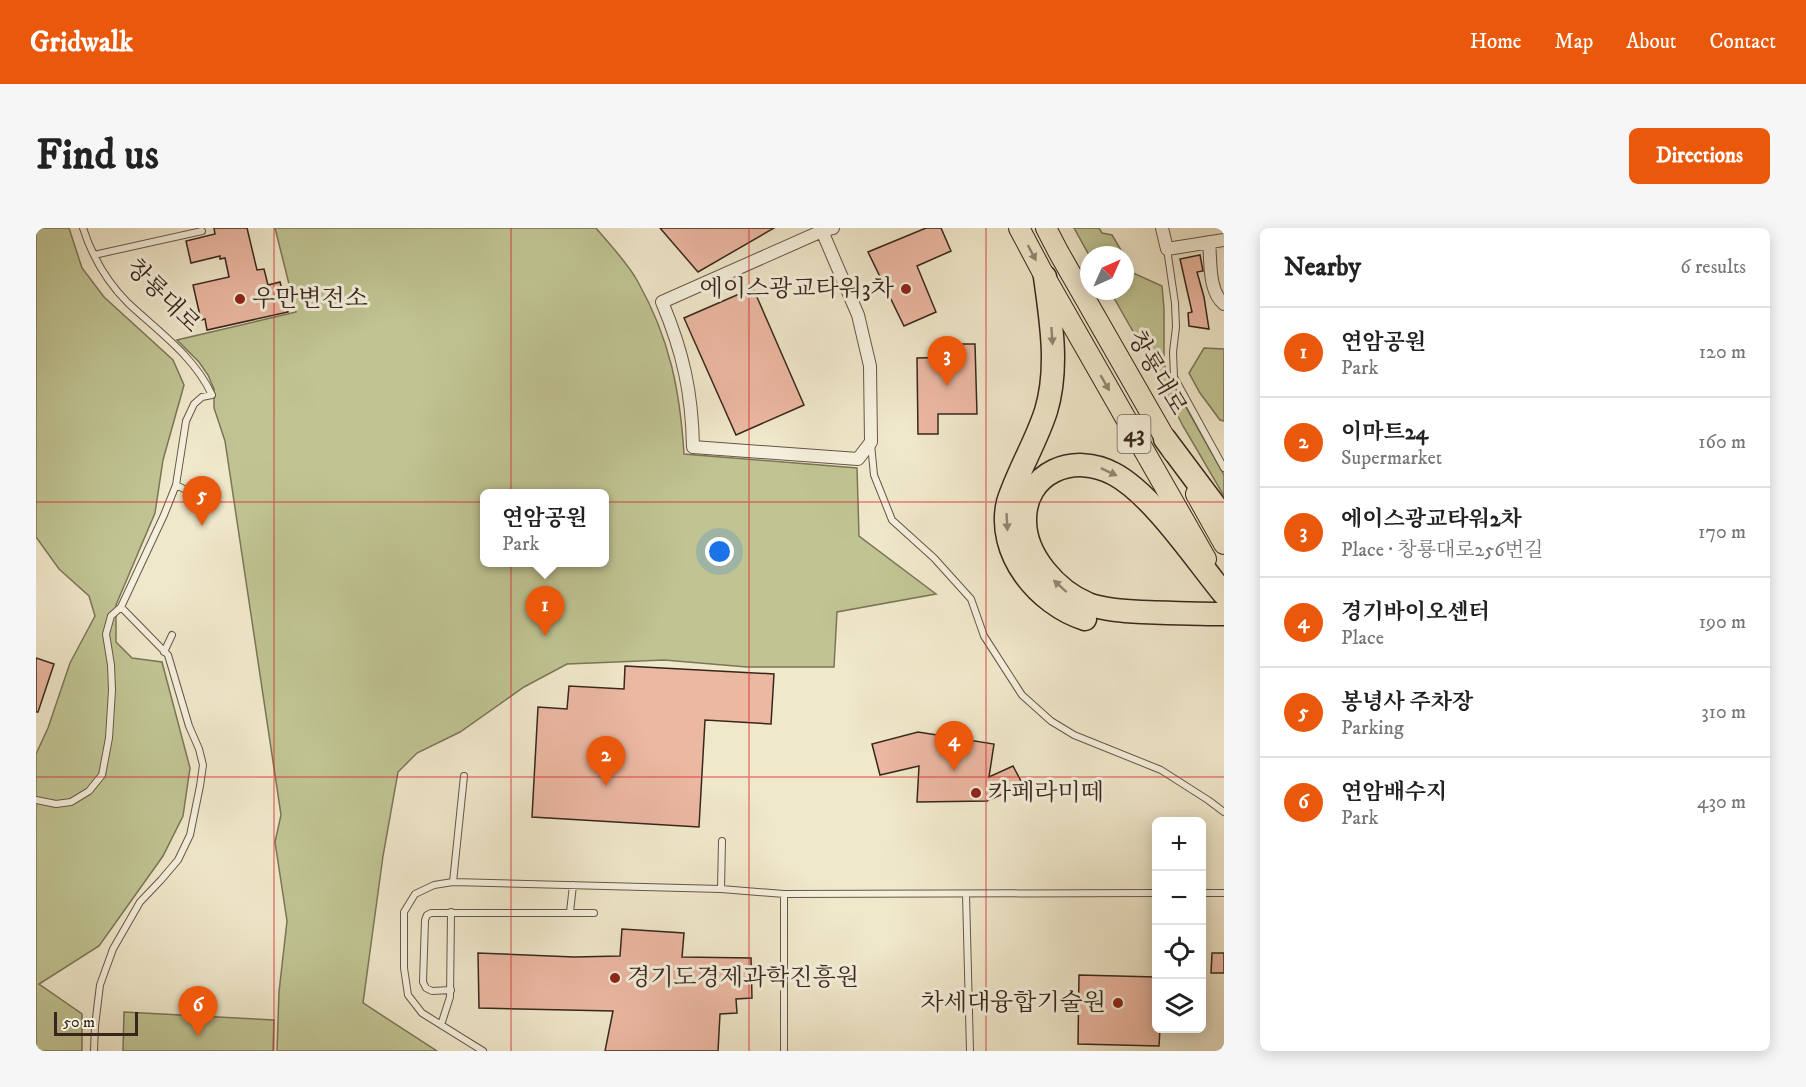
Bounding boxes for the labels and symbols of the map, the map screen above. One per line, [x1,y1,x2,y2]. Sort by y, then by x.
one-way arrow [1027,244,1037,261]
north arrow [1080,246,1134,300]
street label: 창룡대로 [120,253,206,339]
place label: 에이스광교타워3차 [700,274,894,304]
marker: 에이스광교타워3차 [899,282,913,296]
place label: 우만변전소 [252,284,368,314]
marker: 우만변전소 [233,292,247,306]
street label: 창룡대로 [1121,325,1193,421]
one-way arrow [1047,326,1056,345]
pin: 3 [928,336,966,386]
one-way arrow [1100,375,1110,392]
road number: 43 [1118,415,1150,453]
one-way arrow [1101,468,1118,477]
pin: 5 [182,476,222,526]
one-way arrow [1002,512,1011,531]
your location [705,537,734,566]
one-way arrow [1053,580,1068,593]
pin: 1 [526,586,564,636]
pin: 4 [934,722,974,771]
pin: 2 [586,736,626,786]
place label: 카페라미떼 [988,778,1104,808]
marker: 카페라미떼 [969,786,983,800]
place label: 경기도경제과학진흥원 [627,963,859,993]
marker: 경기도경제과학진흥원 [608,971,622,985]
pin: 6 [178,986,218,1036]
place label: 차세대융합기술원 [921,988,1106,1018]
marker: 차세대융합기술원 [1111,996,1125,1010]
scale bar [54,1009,138,1036]

